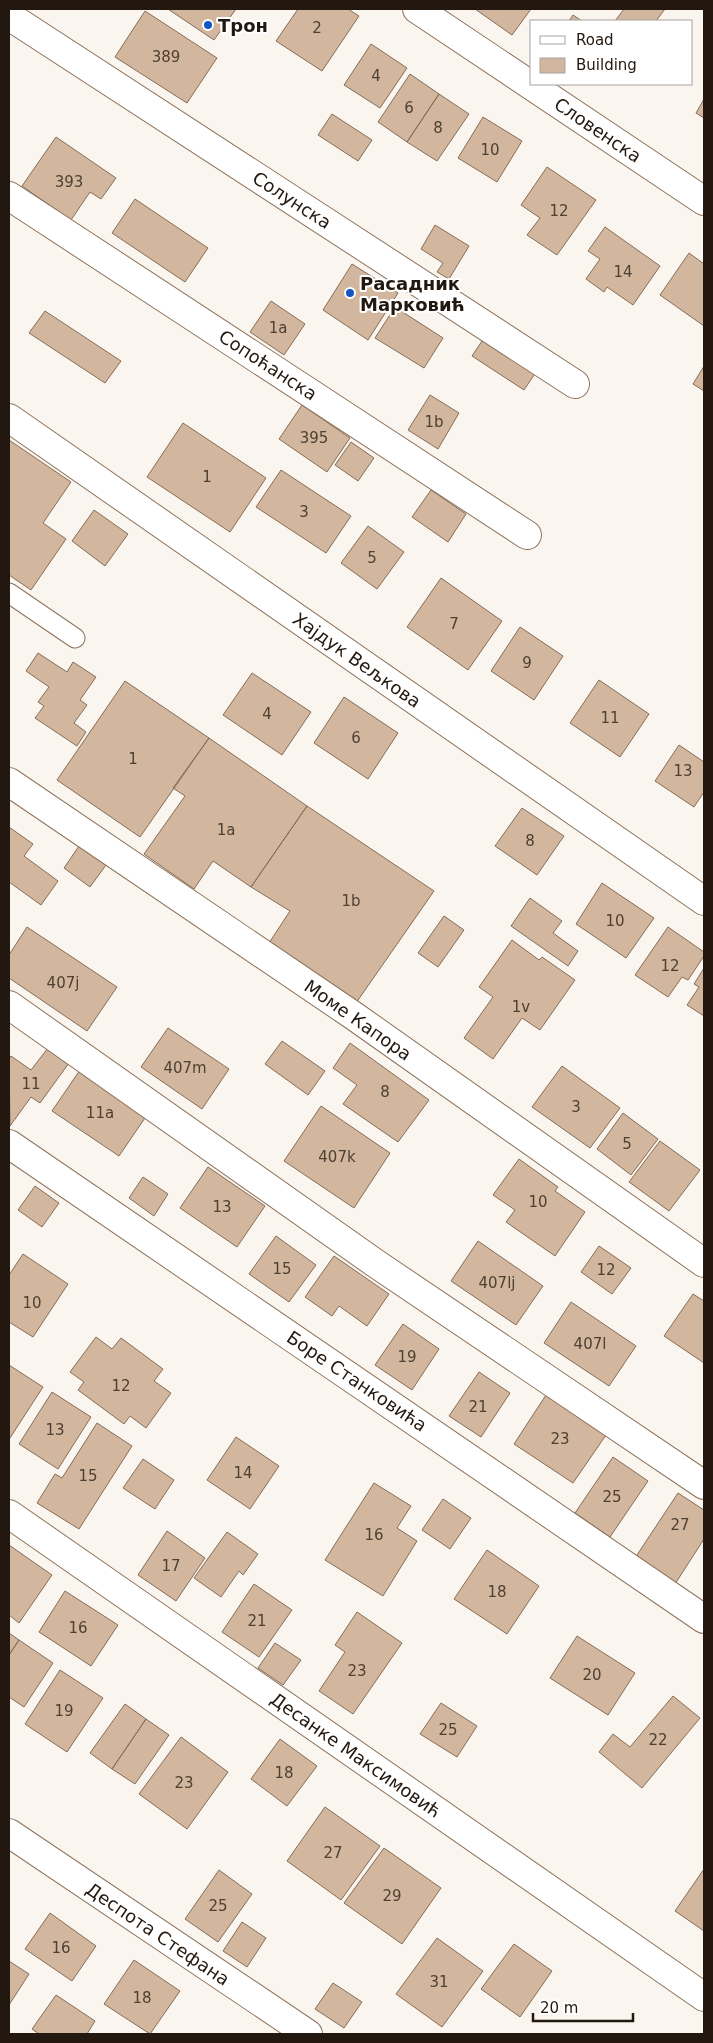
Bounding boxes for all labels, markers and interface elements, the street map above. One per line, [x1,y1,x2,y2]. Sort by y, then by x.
place label: Трон [218,15,268,36]
marker: Трон [202,19,214,31]
house number: 2 [312,19,322,37]
legend [530,20,693,85]
text: Road [576,31,614,49]
house number: 389 [152,48,180,66]
text: Building [576,56,637,74]
house number: 4 [371,67,381,85]
street label: Словенска [551,93,645,167]
house number: 6 [404,99,414,117]
house number: 8 [433,119,443,137]
house number: 10 [480,141,500,159]
street label: Солунска [249,167,335,233]
house number: 393 [55,173,83,191]
house number: 12 [549,202,569,220]
house number: 14 [613,263,633,281]
place label: Расадник Марковић [360,273,465,315]
marker: Расадник Марковић [344,287,356,299]
house number: 1a [269,319,287,337]
street label: Сопоћанска [215,326,321,404]
house number: 1b [424,413,444,431]
house number: 395 [300,429,328,447]
house number: 1 [202,468,212,486]
house number: 3 [299,503,309,521]
house number: 5 [367,549,377,567]
street label: Хајдук Вељкова [289,608,425,712]
house number: 7 [449,615,459,633]
house number: 9 [522,654,532,672]
house number: 4 [262,705,272,723]
house number: 11 [600,709,620,727]
house number: 6 [351,729,361,747]
house number: 1 [128,750,138,768]
house number: 13 [673,762,693,780]
house number: 1a [217,821,235,839]
house number: 8 [525,832,535,850]
house number: 1b [341,892,361,910]
house number: 10 [605,912,625,930]
house number: 12 [660,957,680,975]
house number: 407j [47,974,79,992]
street label: Моме Капора [300,975,416,1065]
house number: 1v [512,998,530,1016]
house number: 407m [163,1059,207,1077]
house number: 11 [21,1075,41,1093]
house number: 8 [380,1083,390,1101]
house number: 3 [571,1098,581,1116]
house number: 11a [86,1104,114,1122]
house number: 5 [622,1135,632,1153]
house number: 407k [318,1148,356,1166]
house number: 10 [528,1193,548,1211]
house number: 13 [212,1198,232,1216]
house number: 15 [272,1260,292,1278]
house number: 12 [596,1261,616,1279]
house number: 407lj [479,1274,515,1292]
house number: 10 [22,1294,42,1312]
street label: Боре Станковића [283,1326,431,1436]
house number: 407l [574,1335,606,1353]
house number: 19 [397,1348,417,1366]
house number: 12 [111,1377,131,1395]
house number: 21 [468,1398,488,1416]
house number: 13 [45,1421,65,1439]
house number: 23 [550,1430,570,1448]
house number: 14 [233,1464,253,1482]
house number: 15 [78,1467,98,1485]
house number: 25 [602,1488,622,1506]
house number: 27 [670,1516,690,1534]
house number: 16 [364,1526,384,1544]
house number: 17 [161,1557,181,1575]
house number: 18 [487,1583,507,1601]
house number: 21 [247,1612,267,1630]
house number: 16 [68,1619,88,1637]
house number: 23 [347,1662,367,1680]
house number: 20 [582,1666,602,1684]
street label: Десанке Максимовић [267,1688,445,1822]
house number: 19 [54,1702,74,1720]
house number: 25 [438,1721,458,1739]
house number: 22 [648,1731,668,1749]
house number: 18 [274,1764,294,1782]
house number: 23 [174,1774,194,1792]
house number: 27 [323,1844,343,1862]
street label: Деспота Стефана [82,1878,234,1990]
house number: 29 [382,1887,402,1905]
house number: 25 [208,1897,228,1915]
house number: 16 [51,1939,71,1957]
house number: 31 [429,1973,449,1991]
house number: 18 [132,1989,152,2007]
scale bar [533,1990,633,2022]
text: 20 m [540,1999,578,2017]

